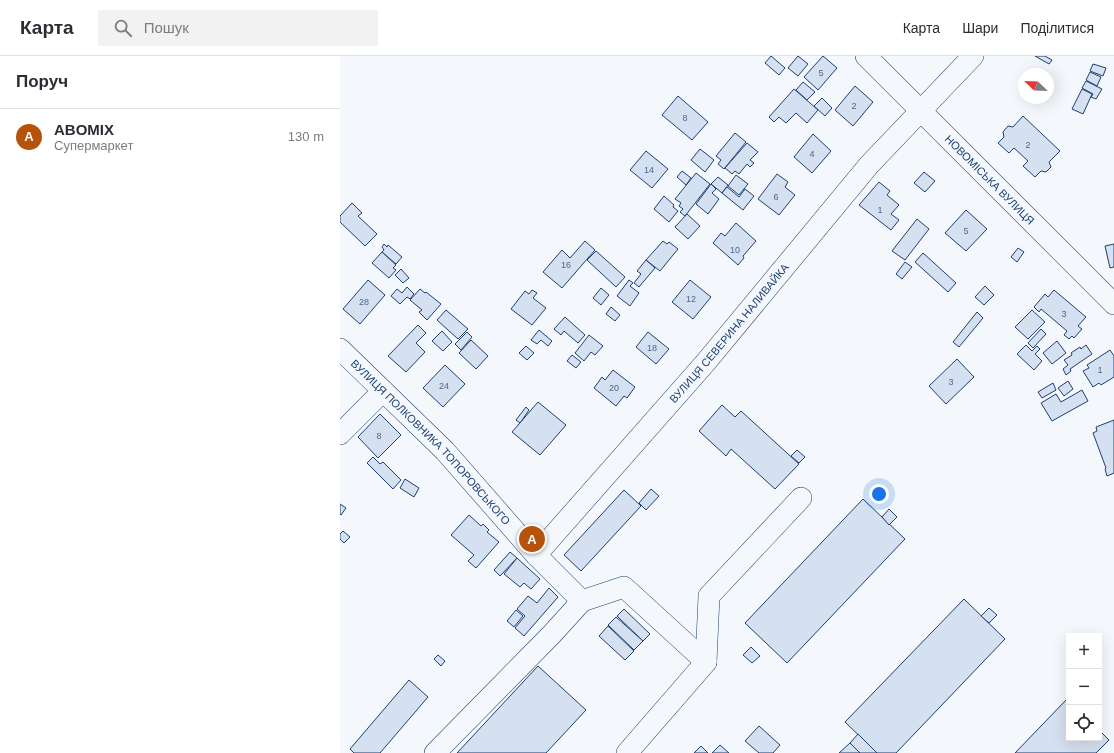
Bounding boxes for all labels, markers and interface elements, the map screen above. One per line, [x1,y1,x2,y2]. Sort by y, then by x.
search box [98,10,378,46]
text: Карта [20,17,74,38]
icon: search [112,17,134,39]
text: Пошук [144,19,189,36]
text: Карта [903,20,940,36]
text: Шари [962,20,998,36]
text: Поділитися [1020,20,1094,36]
house number: 5 [818,68,824,78]
north arrow [1018,68,1054,104]
text: Поруч [16,72,68,91]
house number: 2 [851,101,857,111]
house number: 8 [682,113,688,123]
text: ABOMIX [54,121,114,138]
text: A [24,129,34,144]
text: 130 m [288,129,324,144]
street label: НОВОМІСЬКА ВУЛИЦЯ [943,133,1037,227]
text: Супермаркет [54,138,133,153]
house number: 2 [1025,140,1031,150]
house number: 4 [809,149,815,159]
house number: 14 [644,165,654,175]
house number: 6 [773,192,779,202]
house number: 1 [877,205,883,215]
house number: 5 [963,226,969,236]
house number: 10 [730,245,740,255]
house number: 16 [561,260,571,270]
street label: ВУЛИЦЯ СЕВЕРИНА НАЛИВАЙКА [667,261,791,405]
house number: 12 [686,294,696,304]
house number: 28 [359,297,369,307]
house number: 3 [1061,309,1067,319]
house number: 18 [647,343,657,353]
street label: ВУЛИЦЯ ПОЛКОВНИКА ТОПОРОВСЬКОГО [349,357,513,527]
house number: 1 [1097,365,1103,375]
house number: 3 [948,377,954,387]
house number: 24 [439,381,449,391]
house number: 20 [609,383,619,393]
house number: 8 [376,431,382,441]
your location [869,484,889,504]
pin: A [519,524,545,554]
map controls [1066,633,1102,741]
button: + [1066,633,1102,669]
button: − [1066,669,1102,705]
button: locate [1066,705,1102,741]

